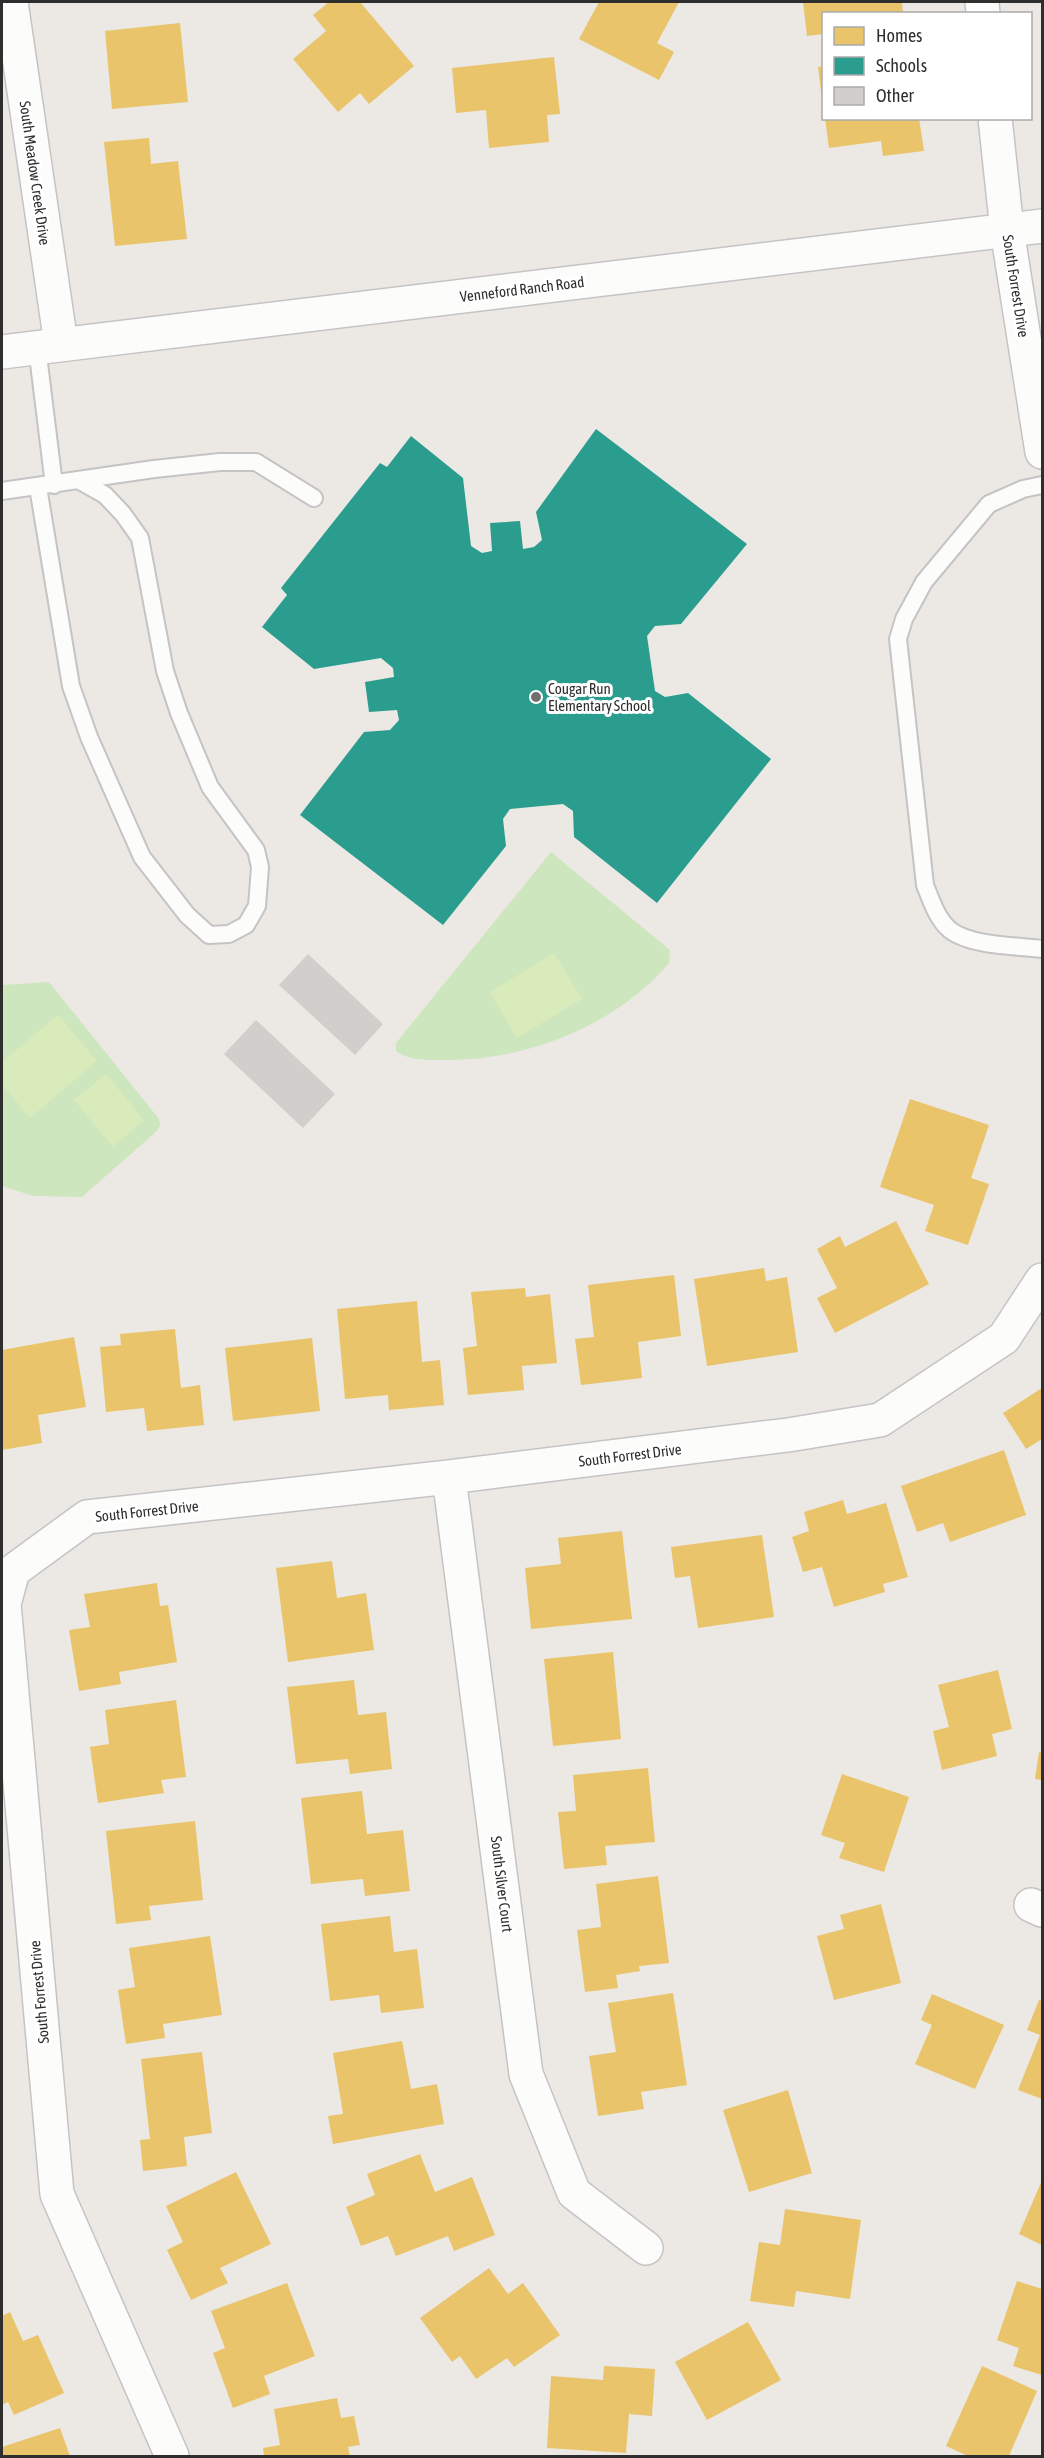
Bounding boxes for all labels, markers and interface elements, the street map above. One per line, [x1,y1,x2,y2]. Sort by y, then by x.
legend [822,12,1032,120]
text: Homes [876,25,922,46]
text: Schools [876,55,927,76]
text: Other [876,85,915,106]
street label: South Meadow Creek Drive [16,100,54,246]
street label: South Forrest Drive [1000,234,1033,339]
street label: Venneford Ranch Road [459,273,585,305]
place label: Cougar Run Elementary School [548,680,651,714]
marker: Cougar Run Elementary School [529,690,543,704]
street label: South Forrest Drive [578,1440,683,1470]
street label: South Forrest Drive [95,1497,200,1525]
street label: South Silver Court [488,1835,516,1933]
street label: South Forrest Drive [26,1940,52,2044]

